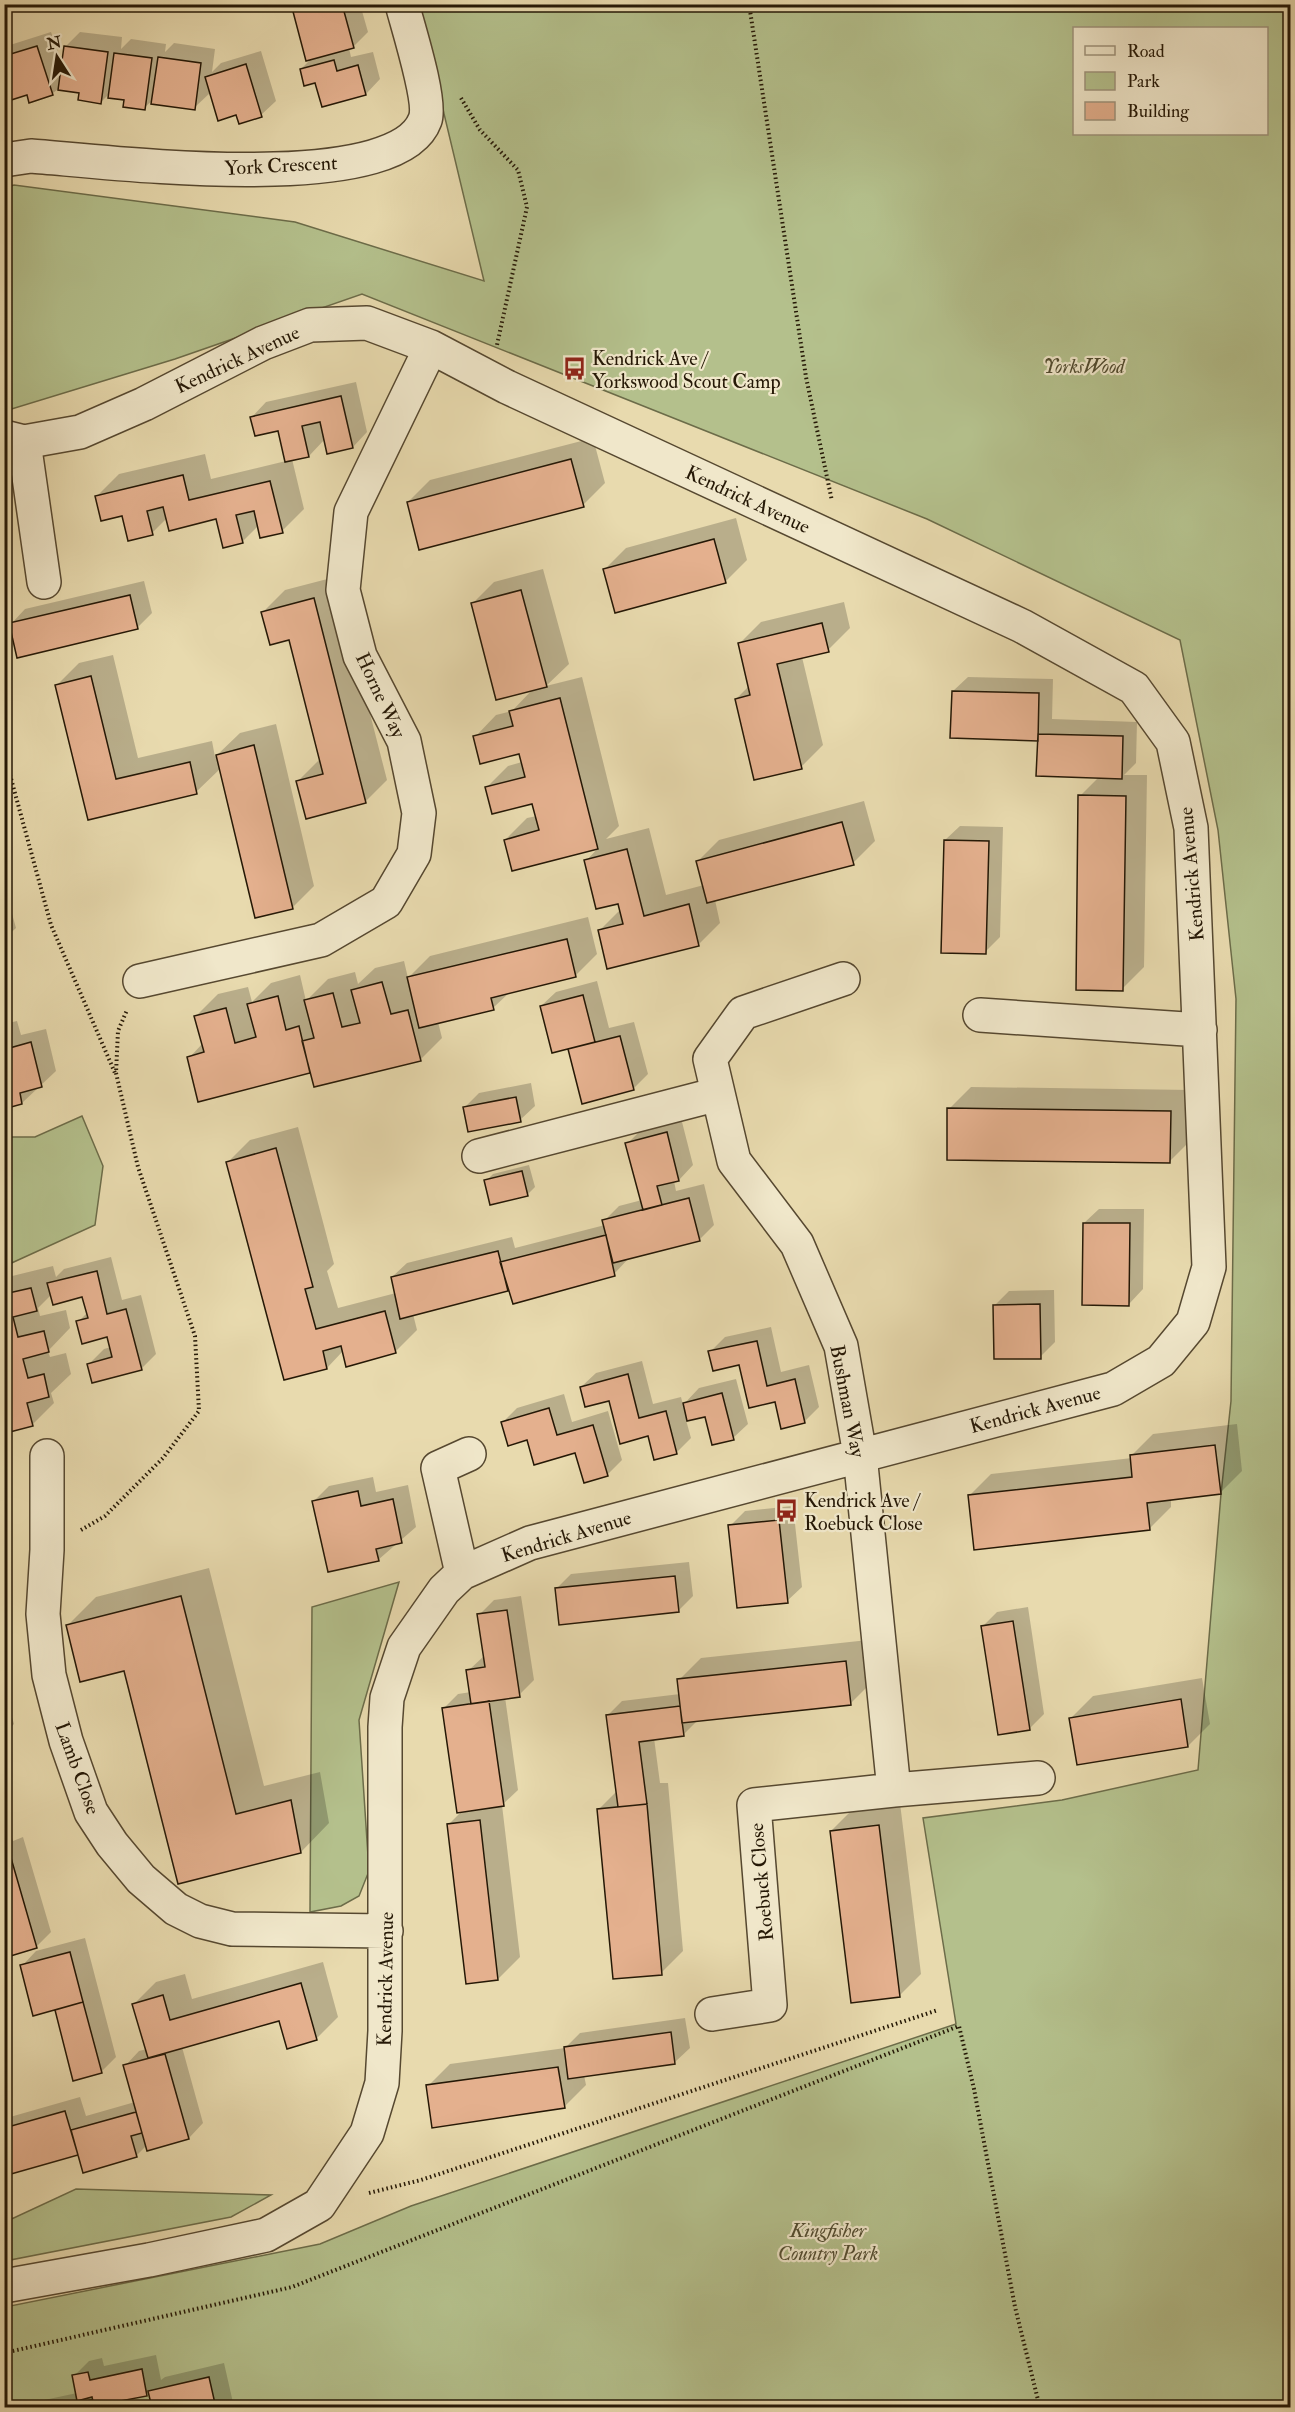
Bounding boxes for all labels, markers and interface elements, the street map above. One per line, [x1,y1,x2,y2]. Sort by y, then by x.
north arrow [27,27,87,87]
legend [1073,27,1268,135]
text: N [44,32,64,55]
text: Road [1127,40,1165,63]
text: Park [1127,70,1160,93]
text: Building [1127,100,1190,123]
street label: York Crescent [224,150,338,181]
street label: Kendrick Avenue [171,320,303,399]
place label: Kendrick Ave / Yorkswood Scout Camp [592,346,781,395]
park label: YorksWood [1043,354,1126,379]
bus stop icon: Kendrick Ave / Yorkswood Scout Camp [561,356,587,382]
street label: Kendrick Avenue [682,460,814,539]
street label: Horne Way [350,648,412,743]
street label: Kendrick Avenue [1173,806,1210,942]
street label: Bushman Way [824,1343,871,1461]
street label: Kendrick Avenue [967,1380,1103,1439]
place label: Kendrick Ave / Roebuck Close [804,1488,923,1536]
bus stop icon: Kendrick Ave / Roebuck Close [773,1498,799,1524]
street label: Kendrick Avenue [498,1505,634,1568]
street label: Lamb Close [49,1718,106,1818]
street label: Roebuck Close [744,1822,779,1942]
street label: Kendrick Avenue [372,1911,399,2047]
park label: Kingfisher Country Park [778,2218,878,2266]

